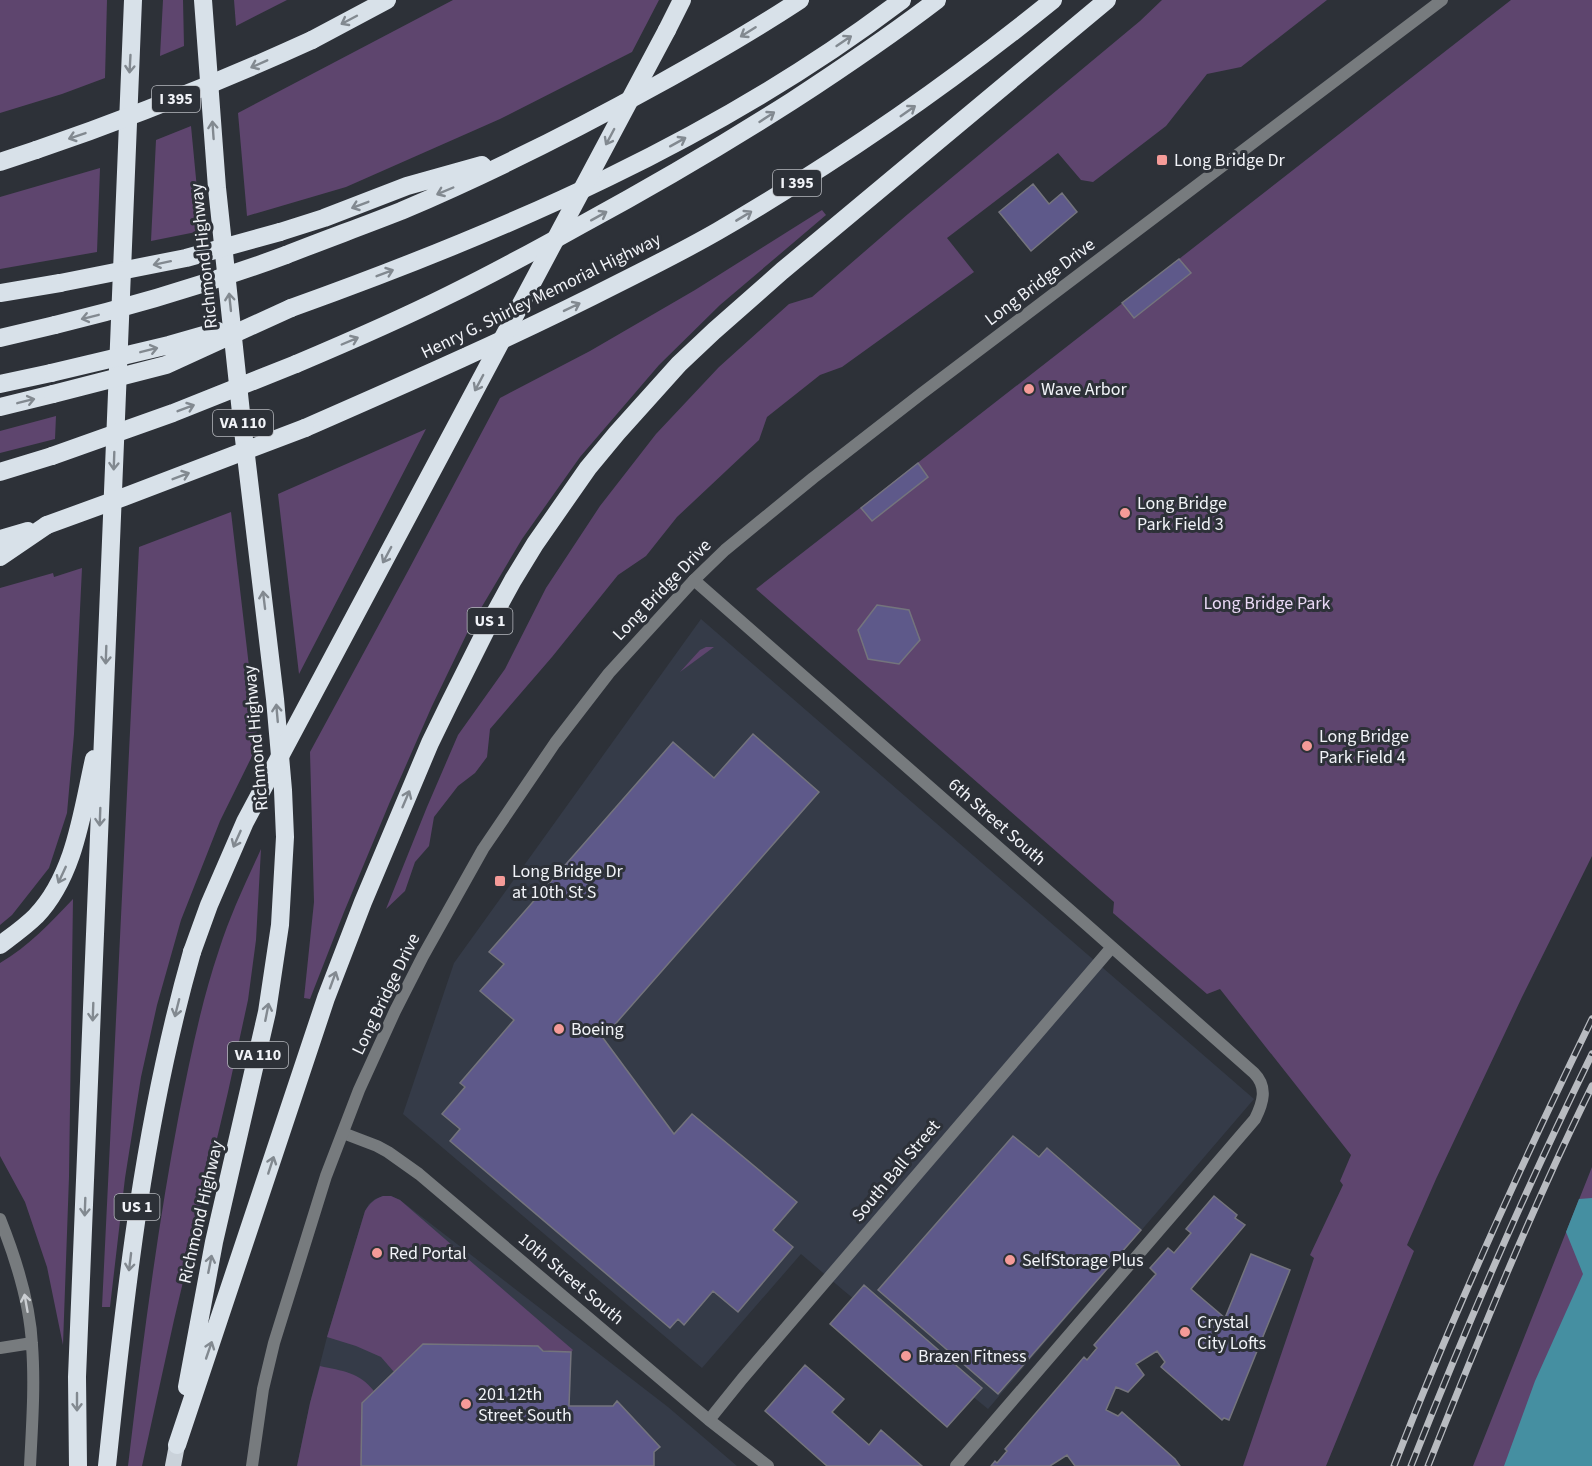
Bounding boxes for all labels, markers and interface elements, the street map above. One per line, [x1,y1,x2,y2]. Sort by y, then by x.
one-way arrow [341,15,359,26]
one-way arrow [740,27,757,39]
one-way arrow [836,35,852,47]
one-way arrow [124,53,135,73]
one-way arrow [250,59,268,70]
road number: I 395 [152,86,200,112]
one-way arrow [899,105,916,117]
one-way arrow [758,111,775,123]
one-way arrow [207,120,218,140]
one-way arrow [604,128,616,145]
one-way arrow [69,132,87,143]
one-way arrow [669,136,686,148]
place label: Long Bridge Dr [1174,148,1285,173]
marker: Long Bridge Dr [1155,153,1169,167]
road number: I 395 [773,170,821,196]
street label: Richmond Highway [184,181,224,330]
one-way arrow [436,186,454,198]
one-way arrow [351,200,370,211]
one-way arrow [735,209,752,221]
one-way arrow [590,210,607,222]
street label: Henry G. Shirley Memorial Highway [417,227,666,365]
street label: Long Bridge Drive [980,232,1100,332]
one-way arrow [153,257,172,269]
one-way arrow [375,267,394,278]
one-way arrow [224,293,235,312]
one-way arrow [562,301,580,312]
one-way arrow [81,311,100,323]
one-way arrow [340,335,359,346]
one-way arrow [139,344,158,356]
one-way arrow [473,374,485,391]
place label: Wave Arbor [1041,377,1128,402]
marker: Wave Arbor [1022,382,1036,396]
one-way arrow [17,394,36,406]
one-way arrow [176,402,195,413]
road number: VA 110 [213,410,273,436]
one-way arrow [108,450,120,470]
one-way arrow [171,469,190,480]
place label: Long Bridge Park Field 3 [1137,491,1227,537]
marker: Long Bridge Park Field 3 [1118,506,1132,520]
street label: Long Bridge Drive [607,534,717,646]
one-way arrow [381,546,393,563]
one-way arrow [258,591,269,611]
park label: Long Bridge Park [1203,591,1331,616]
road number: US 1 [468,608,512,634]
one-way arrow [101,645,112,665]
street label: Richmond Highway [237,664,275,812]
one-way arrow [271,704,282,724]
place label: Long Bridge Park Field 4 [1319,724,1409,770]
marker: Long Bridge Park Field 4 [1300,739,1314,753]
street label: 6th Street South [943,772,1051,872]
one-way arrow [401,791,412,809]
one-way arrow [94,807,105,827]
one-way arrow [231,829,242,848]
place label: Long Bridge Dr at 10th St S [512,859,623,905]
one-way arrow [56,865,68,883]
marker: Long Bridge Dr at 10th St S [493,874,507,888]
street label: Long Bridge Drive [346,929,426,1059]
one-way arrow [328,971,339,990]
one-way arrow [170,999,182,1018]
one-way arrow [87,1002,98,1022]
one-way arrow [262,1003,273,1022]
place label: Boeing [571,1017,624,1042]
marker: Boeing [552,1022,566,1036]
road number: VA 110 [228,1042,288,1068]
street label: South Ball Street [846,1115,946,1227]
street label: Richmond Highway [172,1137,230,1286]
one-way arrow [267,1156,278,1175]
road number: US 1 [114,1194,160,1220]
one-way arrow [79,1196,90,1216]
street label: 10th Street South [513,1227,629,1331]
place label: Red Portal [389,1241,467,1266]
marker: Red Portal [370,1246,384,1260]
place label: SelfStorage Plus [1022,1248,1144,1273]
one-way arrow [124,1251,135,1271]
marker: SelfStorage Plus [1003,1253,1017,1267]
one-way arrow [205,1254,216,1274]
one-way arrow [20,1294,31,1313]
place label: Crystal City Lofts [1197,1310,1266,1356]
marker: Crystal City Lofts [1178,1325,1192,1339]
one-way arrow [204,1341,215,1360]
place label: Brazen Fitness [918,1344,1027,1369]
marker: Brazen Fitness [899,1349,913,1363]
place label: 201 12th Street South [478,1382,572,1428]
one-way arrow [72,1391,83,1411]
marker: 201 12th Street South [459,1397,473,1411]

